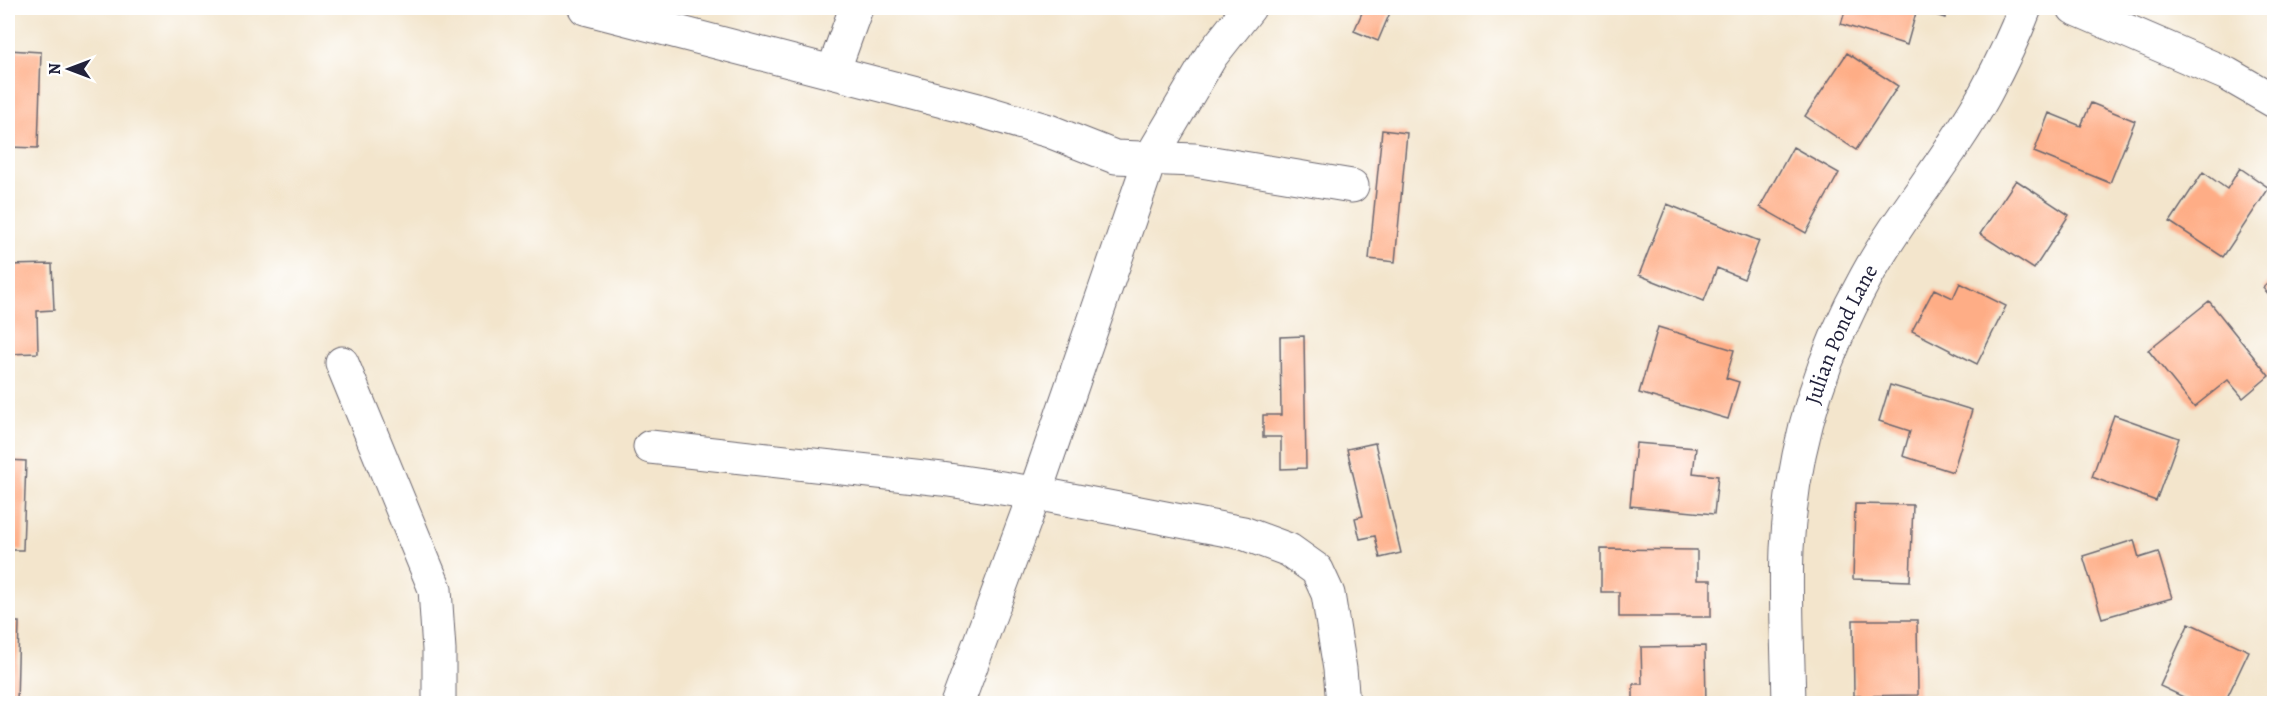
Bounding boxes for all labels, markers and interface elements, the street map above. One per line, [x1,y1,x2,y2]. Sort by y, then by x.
north arrow [39,39,99,99]
text: N [44,63,66,75]
street label: Julian Pond Lane [1798,259,1885,408]

